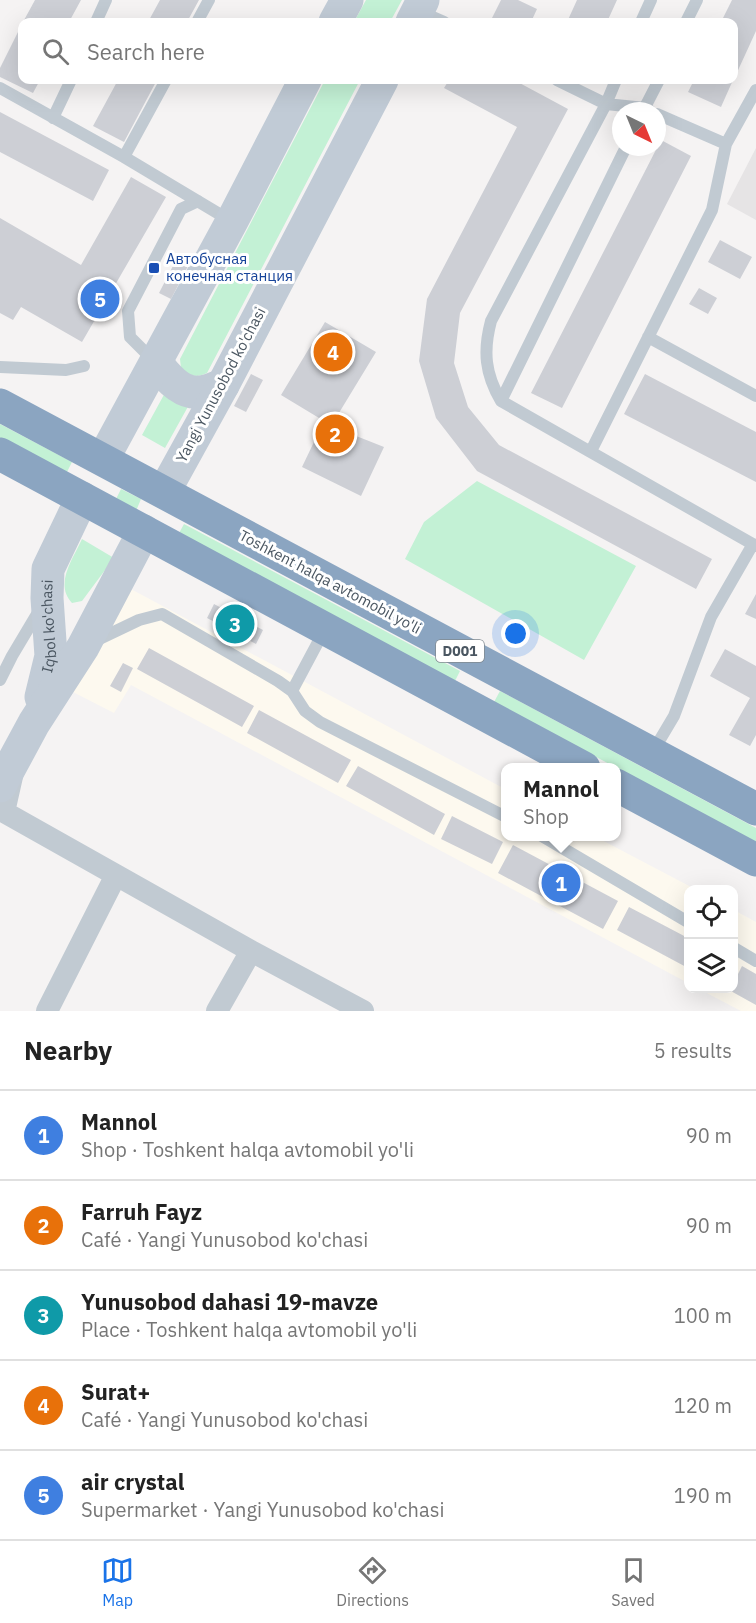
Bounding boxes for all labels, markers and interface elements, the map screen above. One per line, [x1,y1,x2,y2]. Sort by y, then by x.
search box [18,18,738,84]
icon: search [39,35,72,68]
text: Search here [87,37,205,66]
north arrow [612,102,666,156]
place label: Автобусная конечная станция [166,249,293,285]
marker: Автобусная конечная станция [147,261,161,275]
pin: 5 [80,276,120,322]
street label: Yangi Yunusobod ko'chasi [172,304,270,466]
pin: 4 [314,330,352,374]
pin: 2 [316,412,354,456]
street label: Toshkent halqa avtomobil yo'li [236,525,424,638]
street label: Iqbol ko'chasi [37,579,60,675]
pin: 3 [216,602,254,646]
your location [501,619,530,648]
road number: D001 [436,640,484,662]
popup [501,763,621,841]
text: Mannol [523,774,599,803]
text: Shop [523,803,569,830]
pin: 1 [542,860,580,906]
map controls [684,885,738,993]
button: locate [684,885,738,939]
button: layers [684,939,738,993]
text: Nearby [24,1033,112,1067]
text: 5 results [654,1037,732,1064]
text: Mannol [81,1107,157,1136]
text: 1 [38,1122,50,1149]
text: 90 m [686,1122,732,1149]
text: Shop · Toshkent halqa avtomobil yo'li [81,1136,414,1163]
text: Farruh Fayz [81,1197,202,1226]
text: 2 [38,1212,50,1239]
text: 90 m [686,1212,732,1239]
text: Café · Yangi Yunusobod ko'chasi [81,1226,368,1253]
text: Yunusobod dahasi 19-mavze [81,1287,378,1316]
text: 3 [38,1302,50,1329]
text: 100 m [674,1302,732,1329]
text: Place · Toshkent halqa avtomobil yo'li [81,1316,417,1343]
text: Surat+ [81,1377,150,1406]
text: 4 [38,1392,50,1419]
text: 120 m [674,1392,732,1419]
text: Café · Yangi Yunusobod ko'chasi [81,1406,368,1433]
text: air crystal [81,1467,184,1496]
text: 5 [38,1482,50,1509]
text: 190 m [674,1482,732,1509]
text: Supermarket · Yangi Yunusobod ko'chasi [81,1496,444,1523]
tab: Map [101,1554,134,1610]
tab: Directions [336,1554,409,1610]
tab: Saved [611,1554,655,1610]

